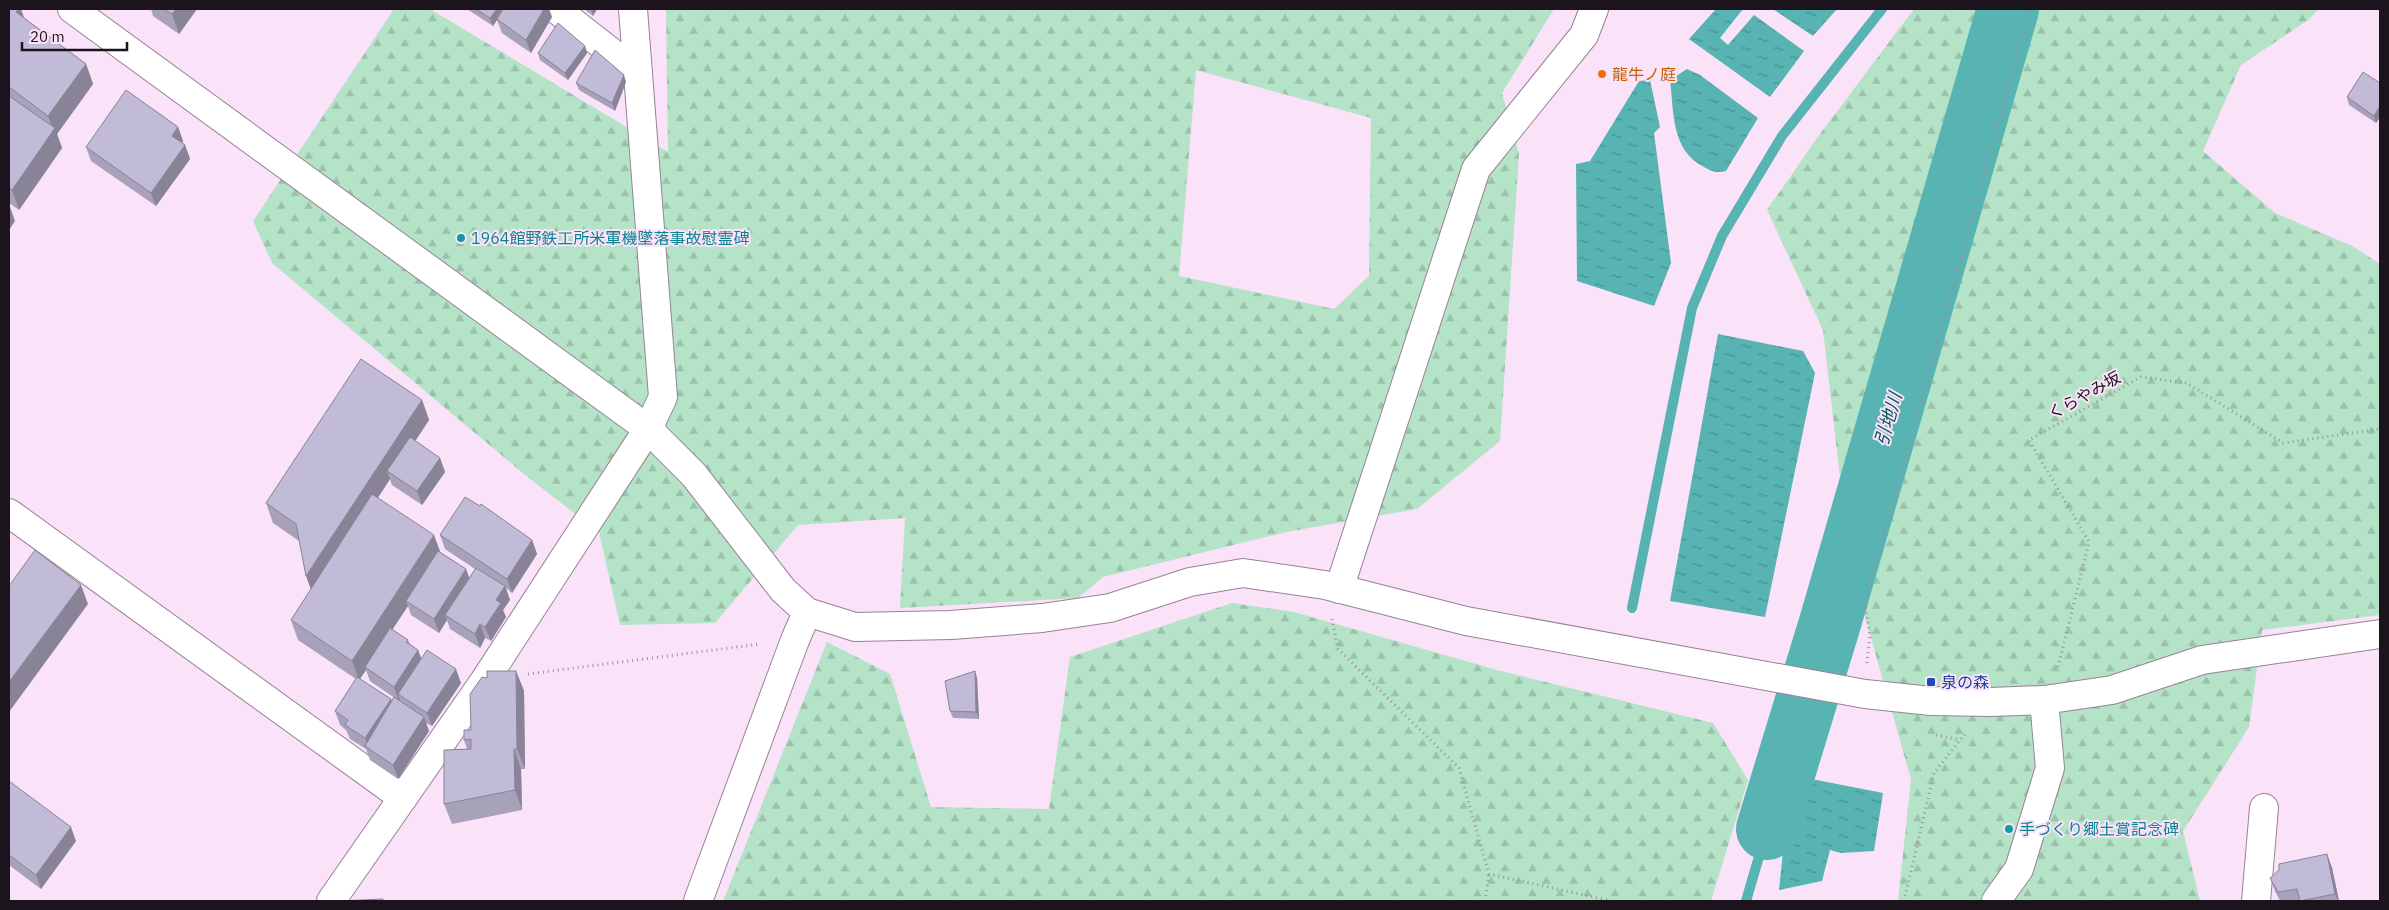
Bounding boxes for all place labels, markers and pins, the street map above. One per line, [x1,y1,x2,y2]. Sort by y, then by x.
place label: 龍牛ノ庭 [1612,64,1676,84]
marker: 龍牛ノ庭 [1596,68,1608,80]
place label: 1964館野鉄工所米軍機墜落事故慰霊碑 [471,228,749,248]
marker: 1964館野鉄工所米軍機墜落事故慰霊碑 [455,232,467,244]
place label: 泉の森 [1941,672,1989,692]
marker: 泉の森 [1925,676,1937,688]
place label: 手づくり郷土賞記念碑 [2019,819,2179,839]
marker: 手づくり郷土賞記念碑 [2003,823,2015,835]

